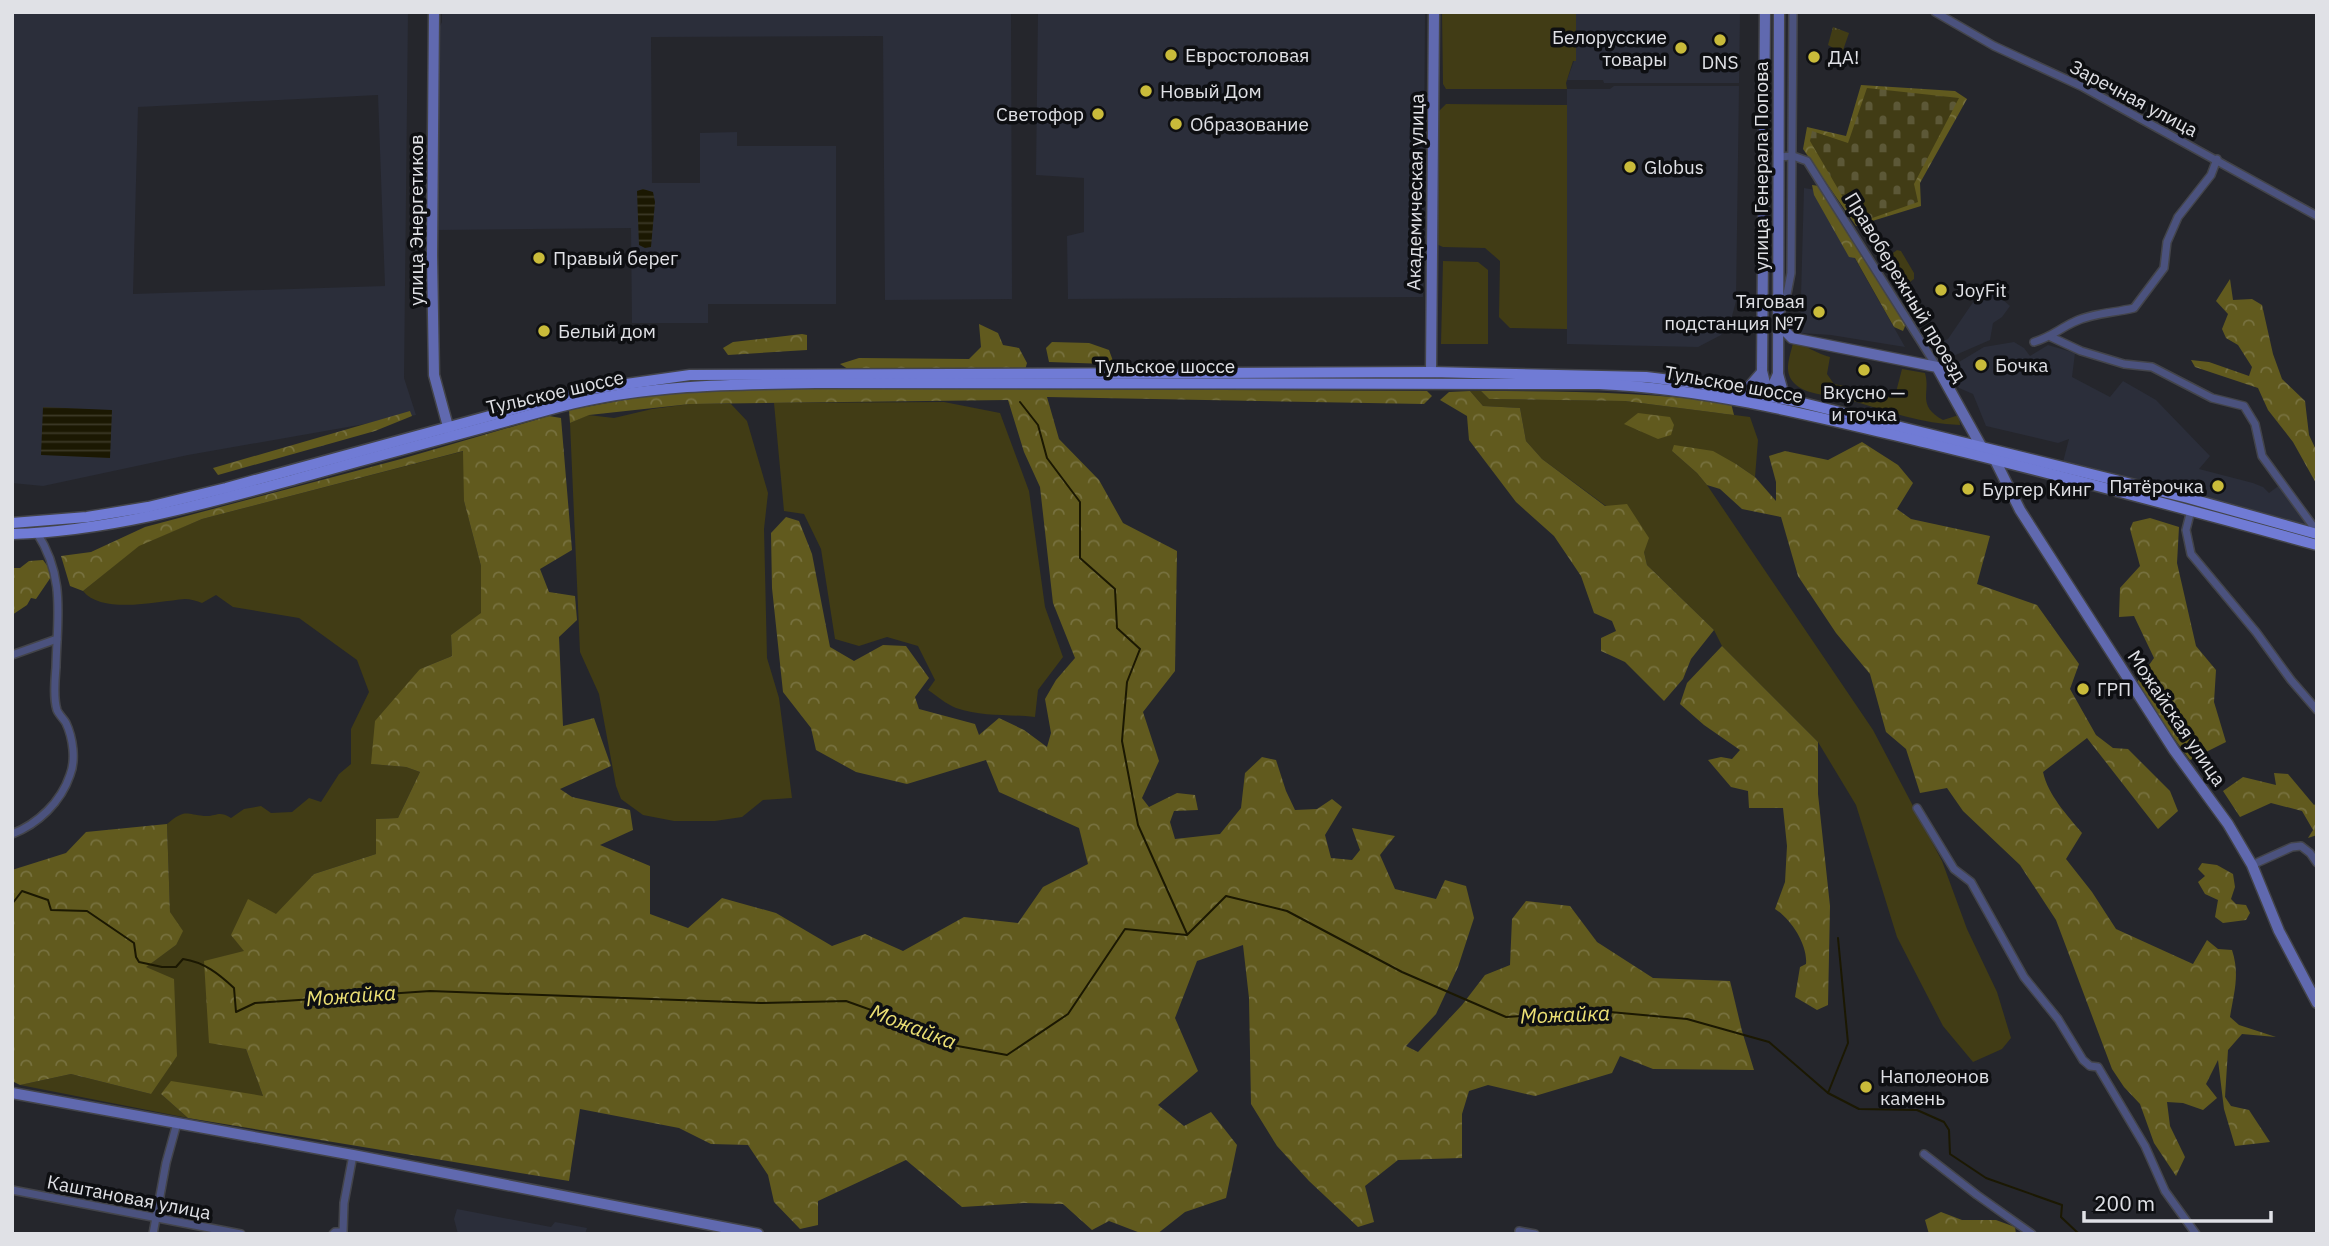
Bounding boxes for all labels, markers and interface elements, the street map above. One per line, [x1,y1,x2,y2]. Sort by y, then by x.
place label: Белорусские товары [1552,25,1667,71]
marker: DNS [1712,32,1728,48]
marker: Белорусские товары [1673,40,1689,56]
place label: Евростоловая [1185,43,1309,67]
place label: ДА! [1828,45,1859,69]
marker: Евростоловая [1163,47,1179,63]
marker: ДА! [1806,49,1822,65]
place label: DNS [1701,50,1739,74]
street label: Заречная улица [2066,54,2202,142]
street label: улица Генерала Попова [1749,61,1773,271]
place label: Новый Дом [1160,79,1262,103]
marker: Новый Дом [1138,83,1154,99]
street label: Академическая улица [1401,93,1429,291]
place label: Светофор [996,102,1084,126]
marker: Светофор [1090,106,1106,122]
place label: Образование [1190,112,1309,136]
marker: Образование [1168,116,1184,132]
street label: улица Энергетиков [404,134,428,306]
place label: Globus [1644,155,1704,179]
marker: Globus [1622,159,1638,175]
street label: Правобережный проезд [1840,188,1972,386]
place label: Правый берег [553,246,678,270]
marker: Правый берег [531,250,547,266]
place label: JoyFit [1955,278,2007,302]
marker: JoyFit [1933,282,1949,298]
place label: Тяговая подстанция №7 [1664,289,1805,335]
marker: Тяговая подстанция №7 [1811,304,1827,320]
place label: Белый дом [558,319,656,343]
marker: Белый дом [536,323,552,339]
place label: Бочка [1995,353,2048,377]
street label: Тульское шоссе [1095,354,1235,378]
marker: Бочка [1973,357,1989,373]
street label: Тульское шоссе [1663,360,1805,408]
marker: Вкусно — и точка [1856,362,1872,378]
street label: Тульское шоссе [484,365,626,419]
place label: Вкусно — и точка [1823,380,1906,426]
place label: Пятёрочка [2109,474,2204,498]
place label: Бургер Кинг [1982,477,2091,501]
marker: Пятёрочка [2210,478,2226,494]
marker: Бургер Кинг [1960,481,1976,497]
street label: Можайская улица [2123,645,2231,791]
place label: ГРП [2097,677,2131,701]
marker: ГРП [2075,681,2091,697]
water label: Можайка [305,978,397,1012]
water label: Можайка [866,997,960,1055]
water label: Можайка [1519,998,1611,1030]
place label: Наполеонов камень [1880,1064,1989,1110]
marker: Наполеонов камень [1858,1079,1874,1095]
street label: Каштановая улица [45,1169,213,1225]
scale bar [2084,1180,2271,1224]
text: 200 m [2094,1189,2155,1217]

